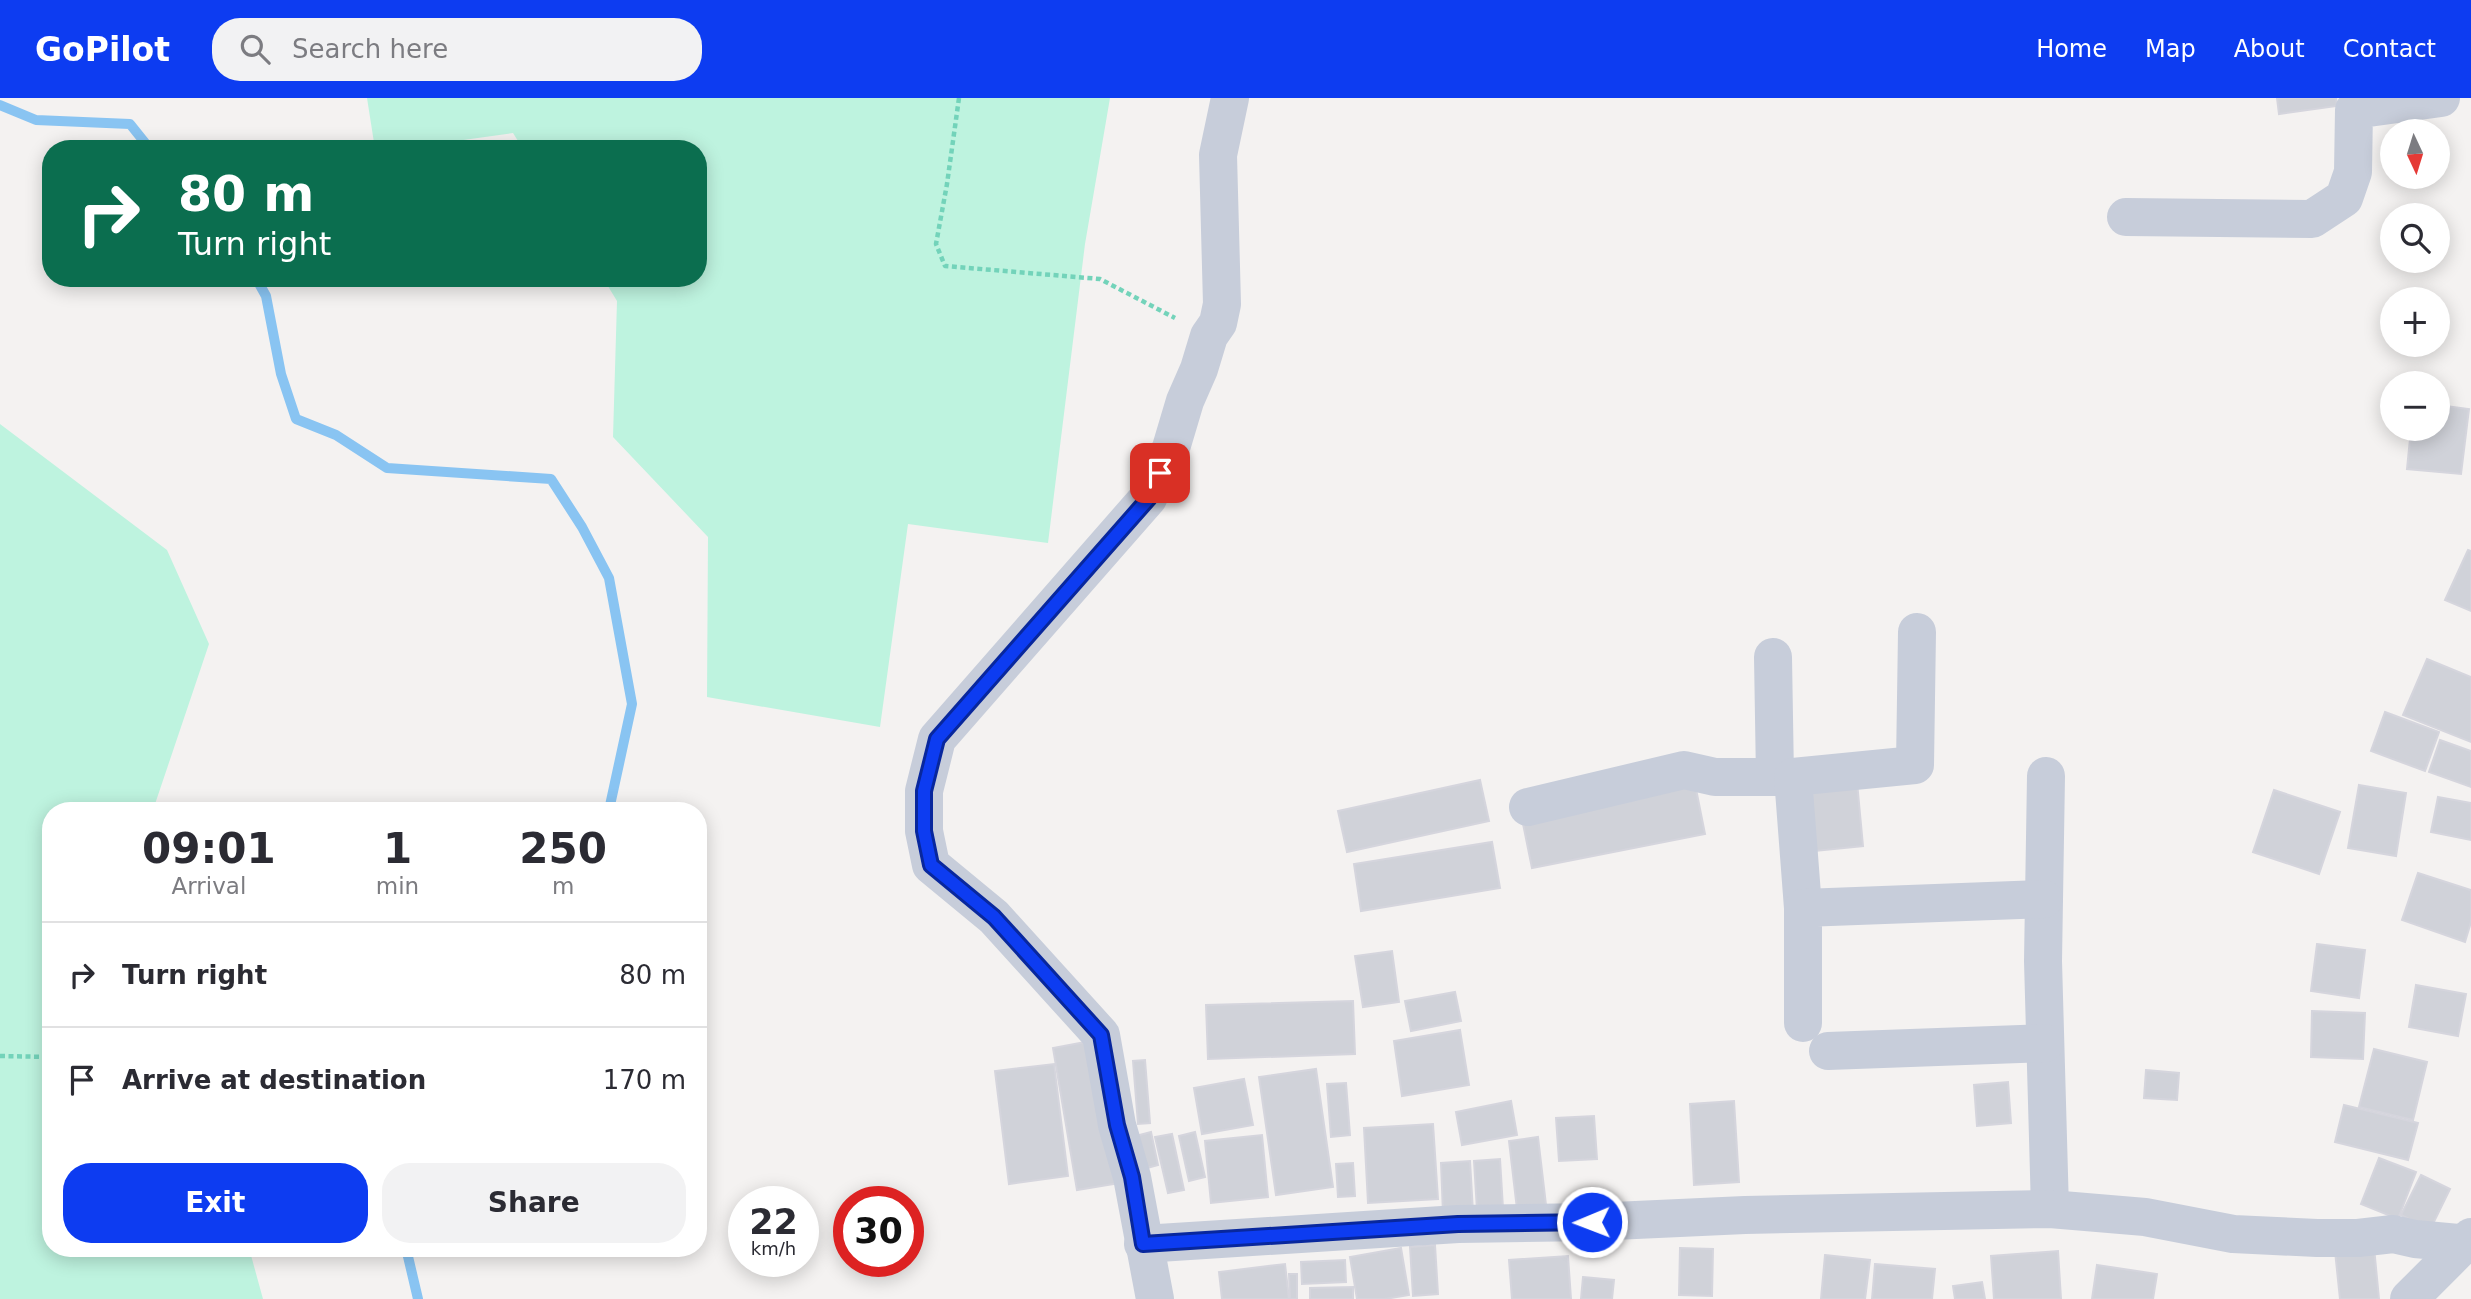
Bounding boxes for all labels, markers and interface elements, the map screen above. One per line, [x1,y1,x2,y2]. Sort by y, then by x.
search box [212,18,702,81]
text: GoPilot [35,30,170,69]
icon: search [236,30,274,68]
text: Search here [292,34,448,64]
text: Home [2036,35,2107,63]
text: Map [2145,35,2196,63]
text: About [2234,35,2305,63]
text: Contact [2343,35,2436,63]
north arrow [2380,119,2450,189]
map controls [2380,119,2450,441]
text: 80 m [178,166,314,223]
icon: right [63,168,154,259]
button: search [2380,203,2450,273]
text: Turn right [178,225,331,263]
button: + [2380,287,2450,357]
button: − [2380,371,2450,441]
pin [1130,443,1190,503]
icon: arrive [1141,454,1179,492]
text: 09:01 [142,824,276,873]
text: 1 [383,824,412,873]
text: 250 [519,824,607,873]
text: Arrival [172,873,246,899]
text: min [376,873,419,899]
text: m [552,873,574,899]
icon: right [63,956,101,994]
text: Turn right [122,960,267,990]
text: 80 m [619,960,686,990]
icon: arrive [63,1061,101,1099]
text: Arrive at destination [122,1065,426,1095]
text: 170 m [603,1065,686,1095]
button: Exit [63,1163,368,1243]
button: Share [382,1163,686,1243]
position arrow [1555,1185,1629,1259]
speed limit sign: 30 [833,1186,924,1277]
text: 22 [749,1202,798,1242]
text: km/h [751,1238,796,1259]

